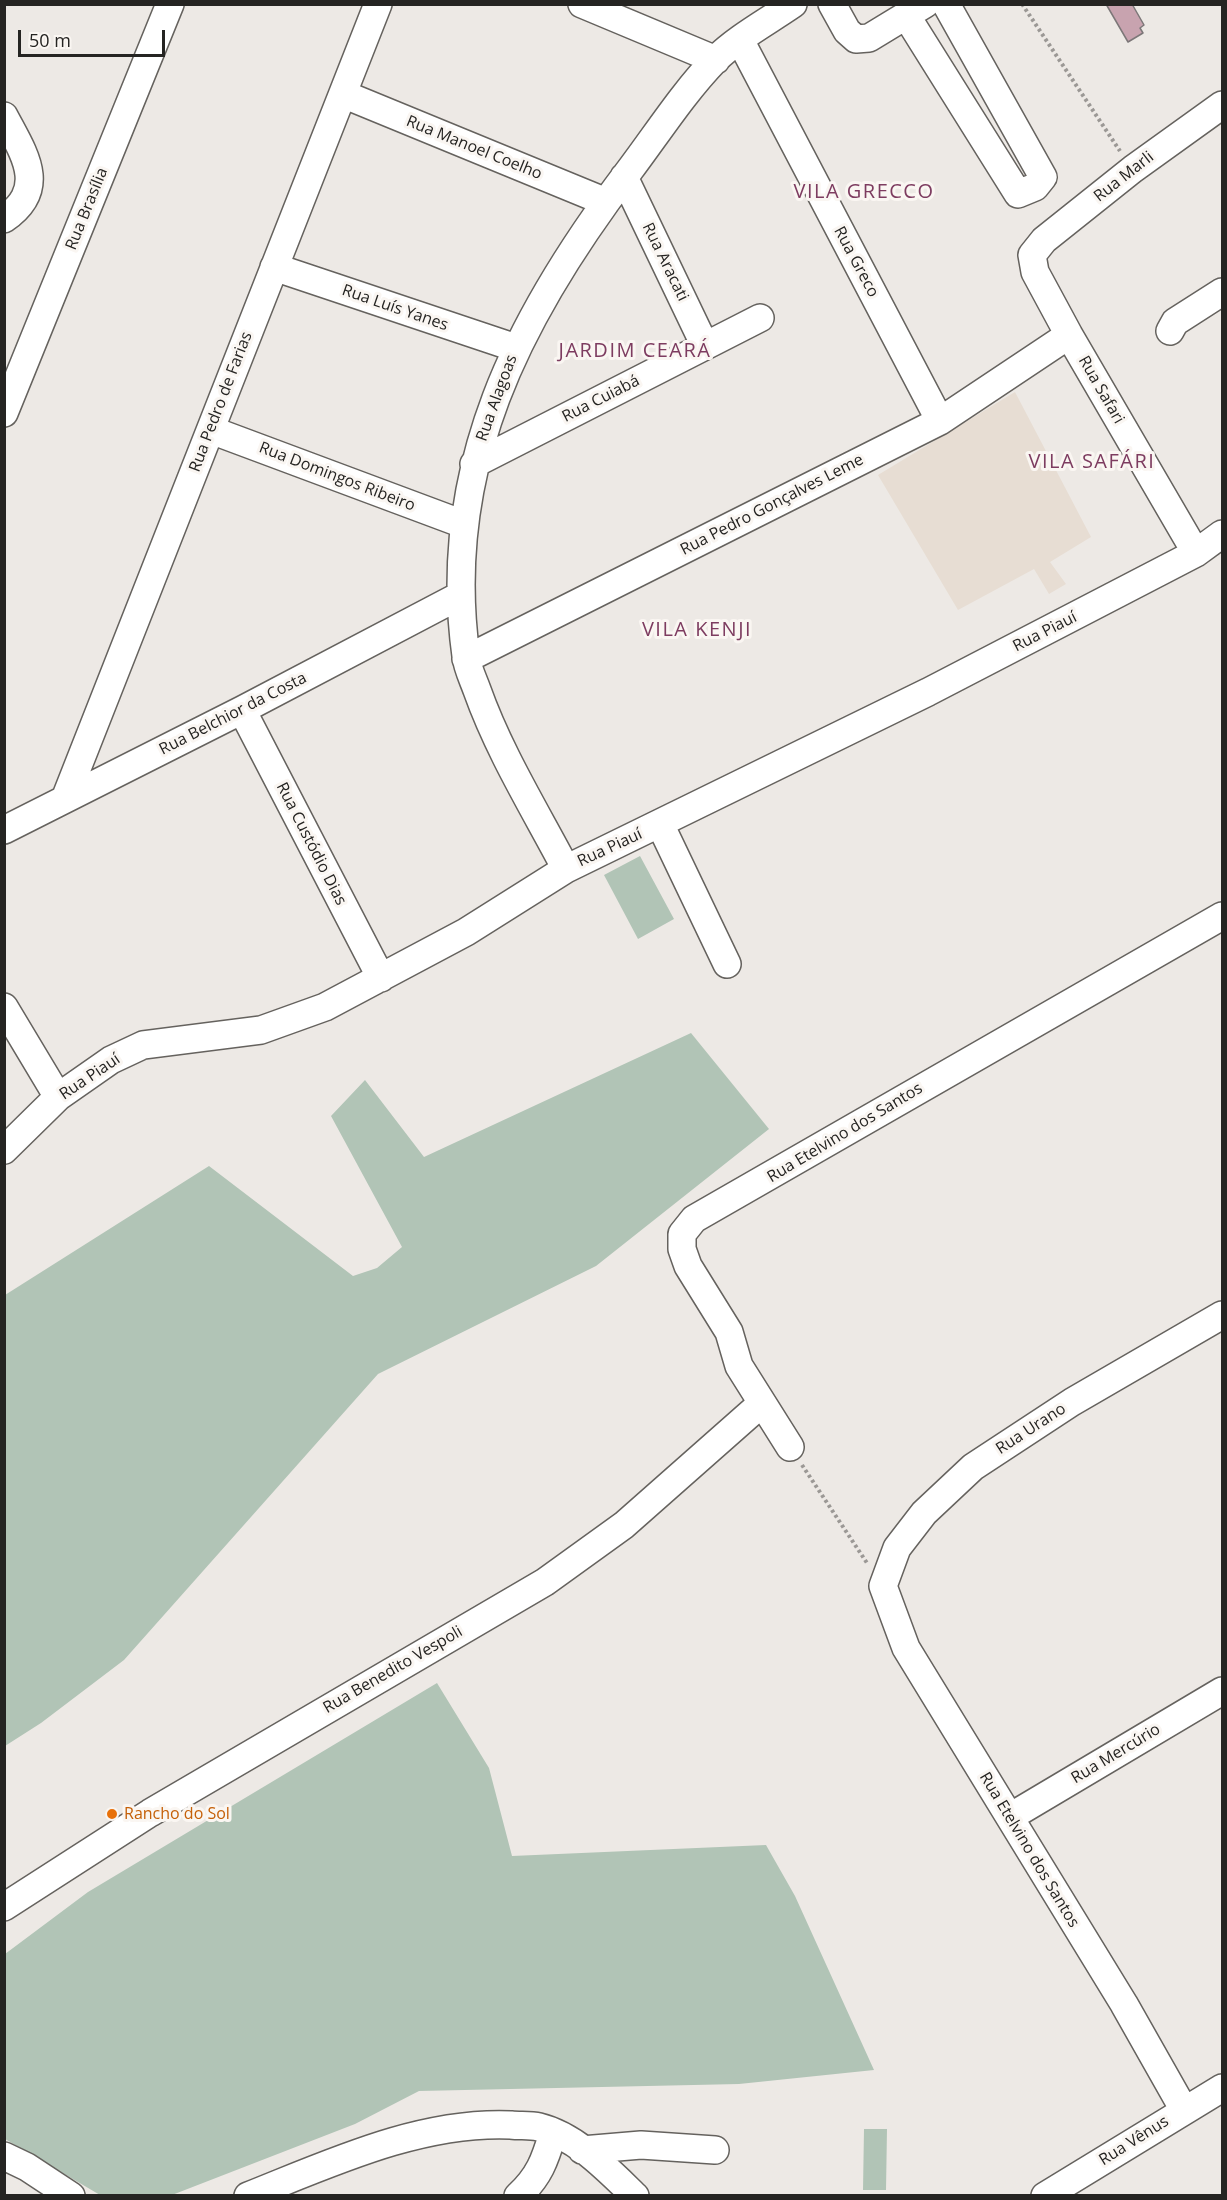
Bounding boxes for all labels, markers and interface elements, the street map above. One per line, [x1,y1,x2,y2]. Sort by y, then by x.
scale bar [21,18,168,56]
text: 50 m [29,28,71,52]
street label: Rua Manoel Coelho [403,112,545,184]
street label: Rua Marli [1090,148,1158,206]
street label: Rua Brasília [62,165,112,253]
district label: VILA GRECCO [793,180,935,204]
street label: Rua Aracati [638,220,692,304]
street label: Rua Greco [829,223,883,301]
street label: Rua Luís Yanes [339,281,451,335]
street label: Rua Pedro de Farias [185,329,257,475]
district label: JARDIM CEARÁ [559,339,711,363]
street label: Rua Alagoas [472,352,522,444]
street label: Rua Safari [1074,353,1128,427]
street label: Rua Cuiabá [559,371,643,427]
street label: Rua Domingos Ribeiro [256,438,418,516]
street label: Rua Pedro Gonçalves Leme [677,450,867,560]
district label: VILA SAFÁRI [1029,450,1155,474]
street label: Rua Piauí [1010,608,1080,656]
district label: VILA KENJI [642,618,752,642]
street label: Rua Belchior da Costa [156,669,310,759]
street label: Rua Custódio Dias [272,779,350,909]
street label: Rua Piauí [575,825,645,871]
street label: Rua Piauí [56,1050,124,1104]
street label: Rua Etelvino dos Santos [764,1079,926,1187]
street label: Rua Urano [993,1399,1069,1459]
street label: Rua Benedito Vespoli [320,1622,466,1718]
street label: Rua Mercúrio [1068,1720,1164,1788]
street label: Rua Etelvino dos Santos [975,1769,1083,1931]
place label: Rancho do Sol [124,1804,230,1824]
marker: Rancho do Sol [105,1807,119,1821]
street label: Rua Vênus [1096,2112,1172,2170]

